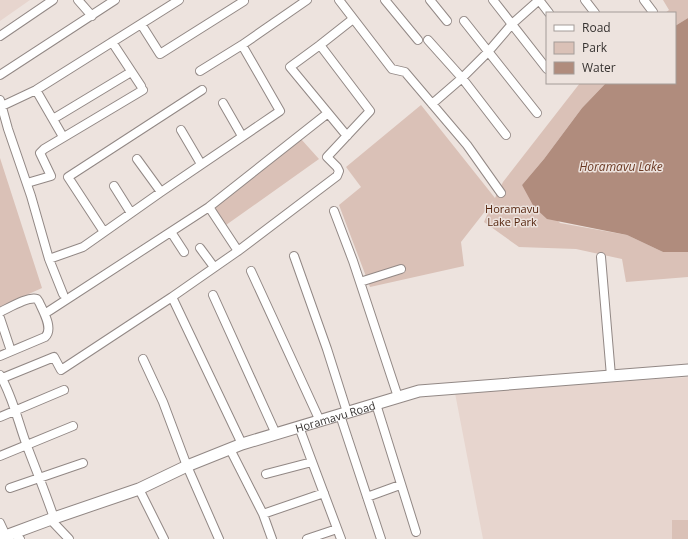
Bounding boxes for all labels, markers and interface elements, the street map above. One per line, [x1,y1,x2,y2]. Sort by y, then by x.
legend [546,12,676,84]
text: Road [582,19,611,36]
text: Park [582,39,608,56]
text: Water [582,59,616,76]
water label: Horamavu Lake [579,158,663,175]
park label: Horamavu Lake Park [485,201,539,229]
street label: Horamavu Road [293,397,377,435]

